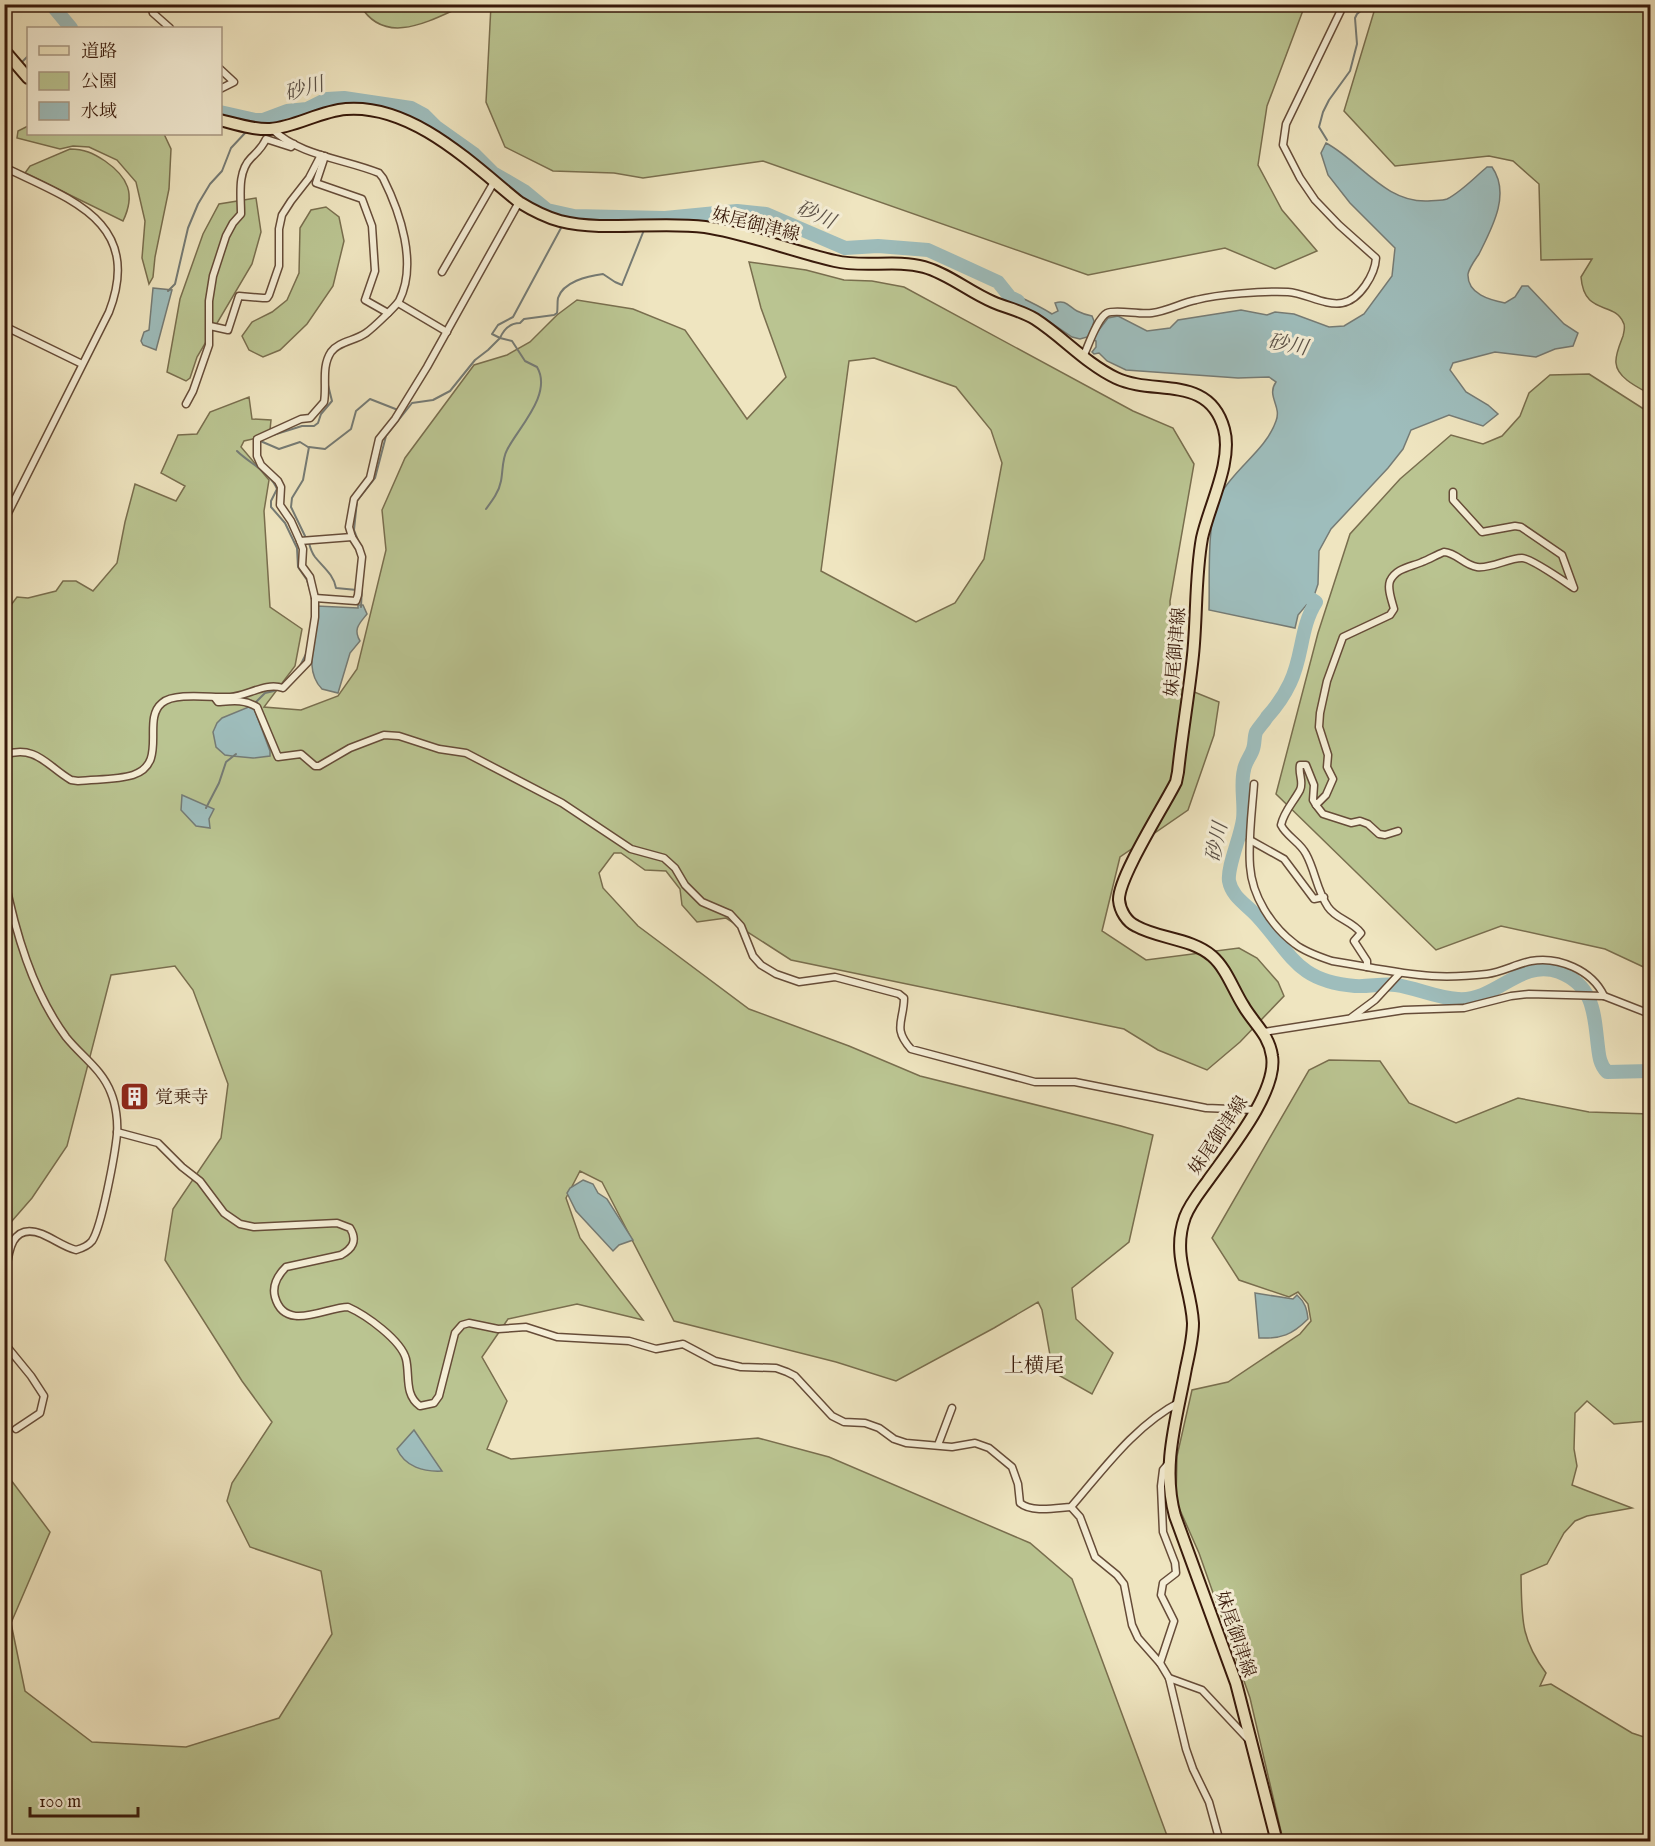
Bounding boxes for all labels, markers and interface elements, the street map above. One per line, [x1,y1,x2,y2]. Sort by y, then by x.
legend [27,27,222,135]
text: 道路 [81,41,117,64]
text: 公園 [81,71,117,94]
water label: 砂川 [282,72,329,107]
text: 水域 [81,101,117,124]
water label: 砂川 [792,196,841,236]
street label: 妹尾御津線 [709,203,802,248]
water label: 砂川 [1266,329,1312,362]
street label: 妹尾御津線 [1161,606,1192,698]
water label: 砂川 [1201,818,1234,864]
building icon: 覚乗寺 [118,1081,150,1113]
place label: 覚乗寺 [155,1087,209,1110]
street label: 妹尾御津線 [1185,1092,1254,1180]
district label: 上横尾 [1004,1354,1064,1379]
street label: 妹尾御津線 [1209,1588,1260,1681]
scale bar [30,1780,138,1818]
text: 100 m [39,1791,81,1814]

